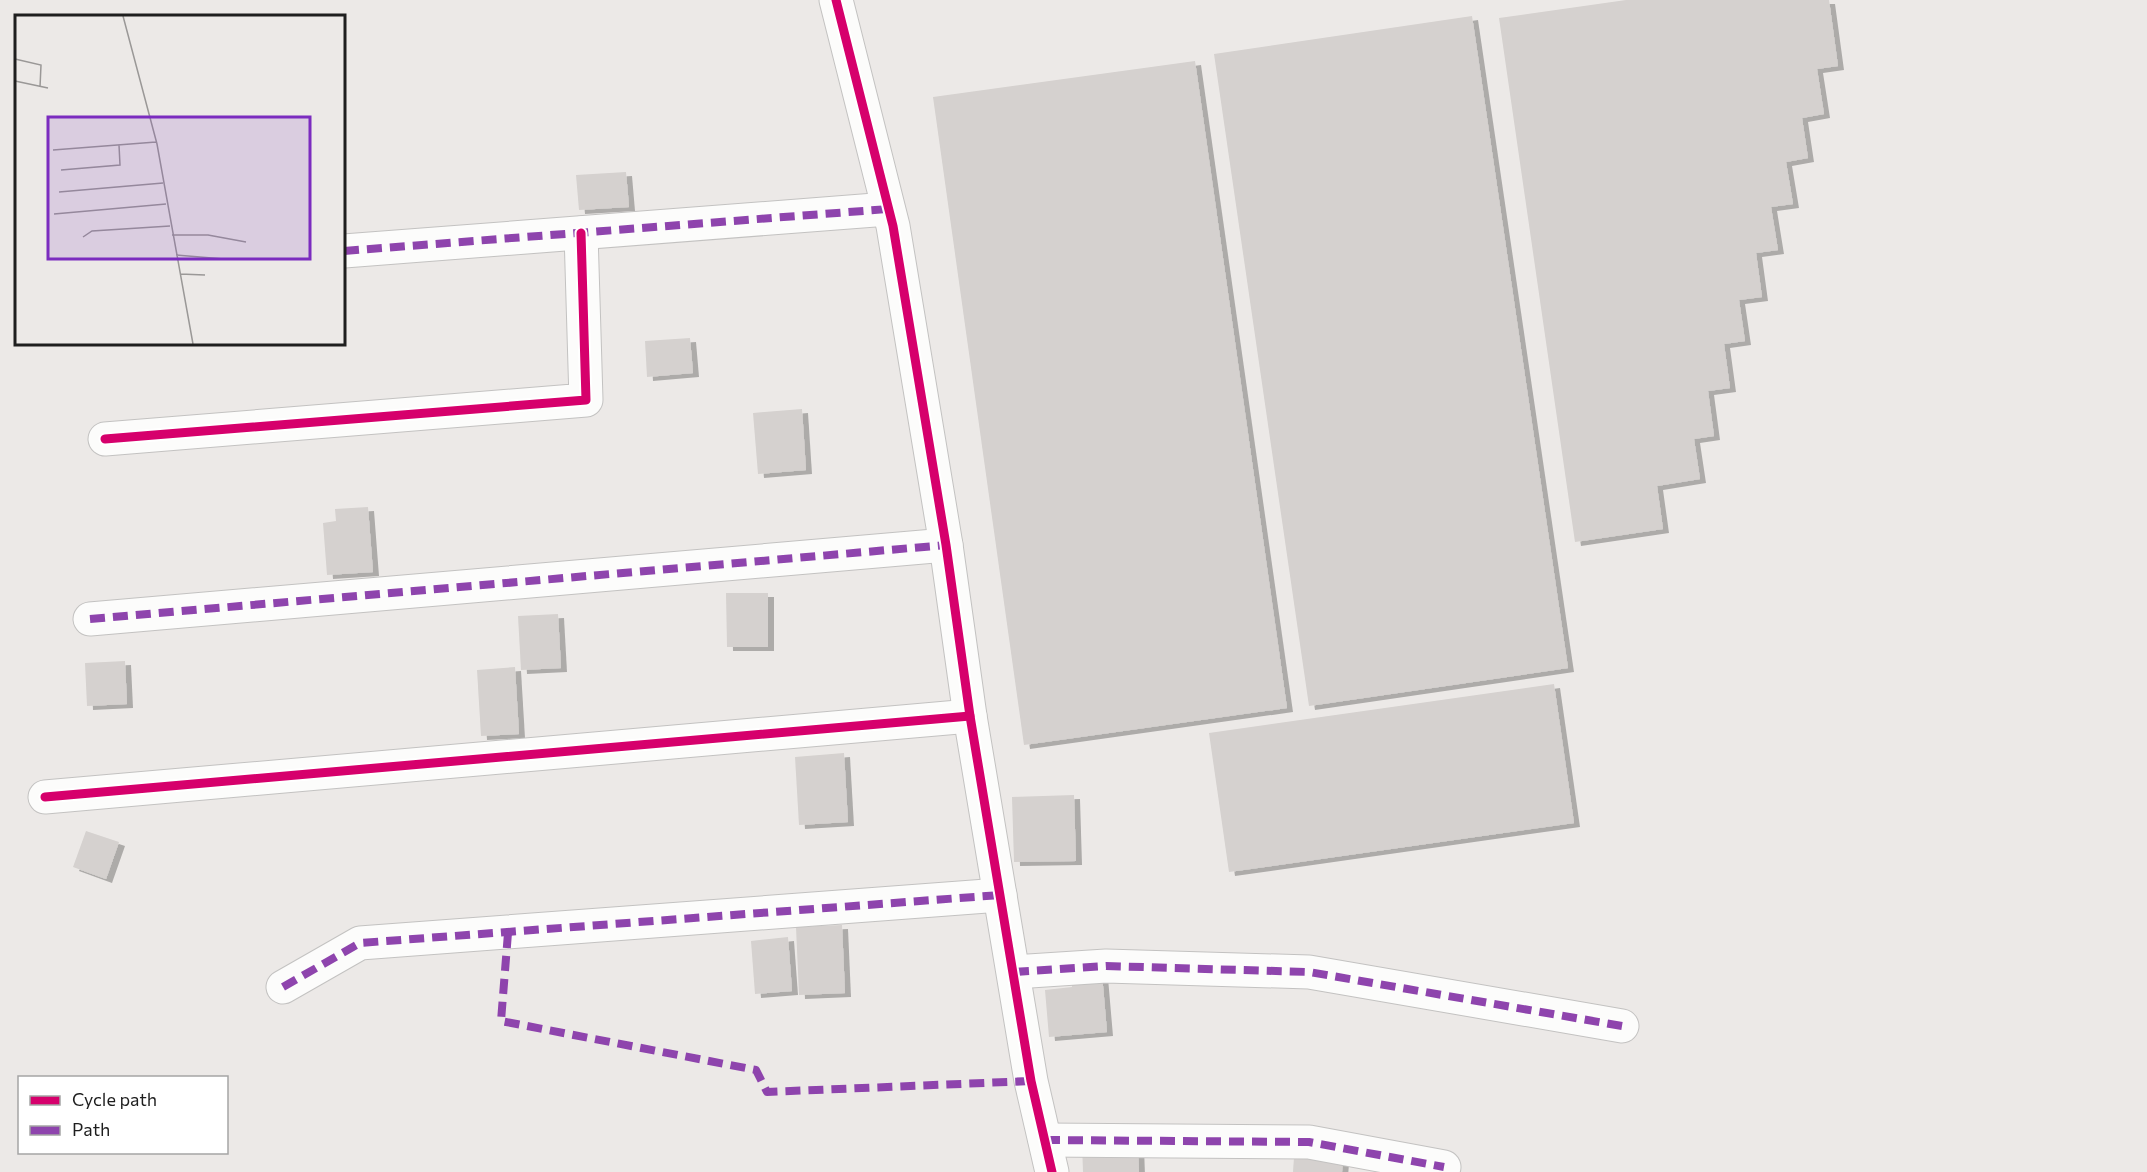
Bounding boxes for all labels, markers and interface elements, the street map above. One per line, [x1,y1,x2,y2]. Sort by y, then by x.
inset map [15,15,345,345]
legend [18,1076,228,1154]
text: Cycle path [72,1088,157,1110]
text: Path [72,1118,110,1140]

